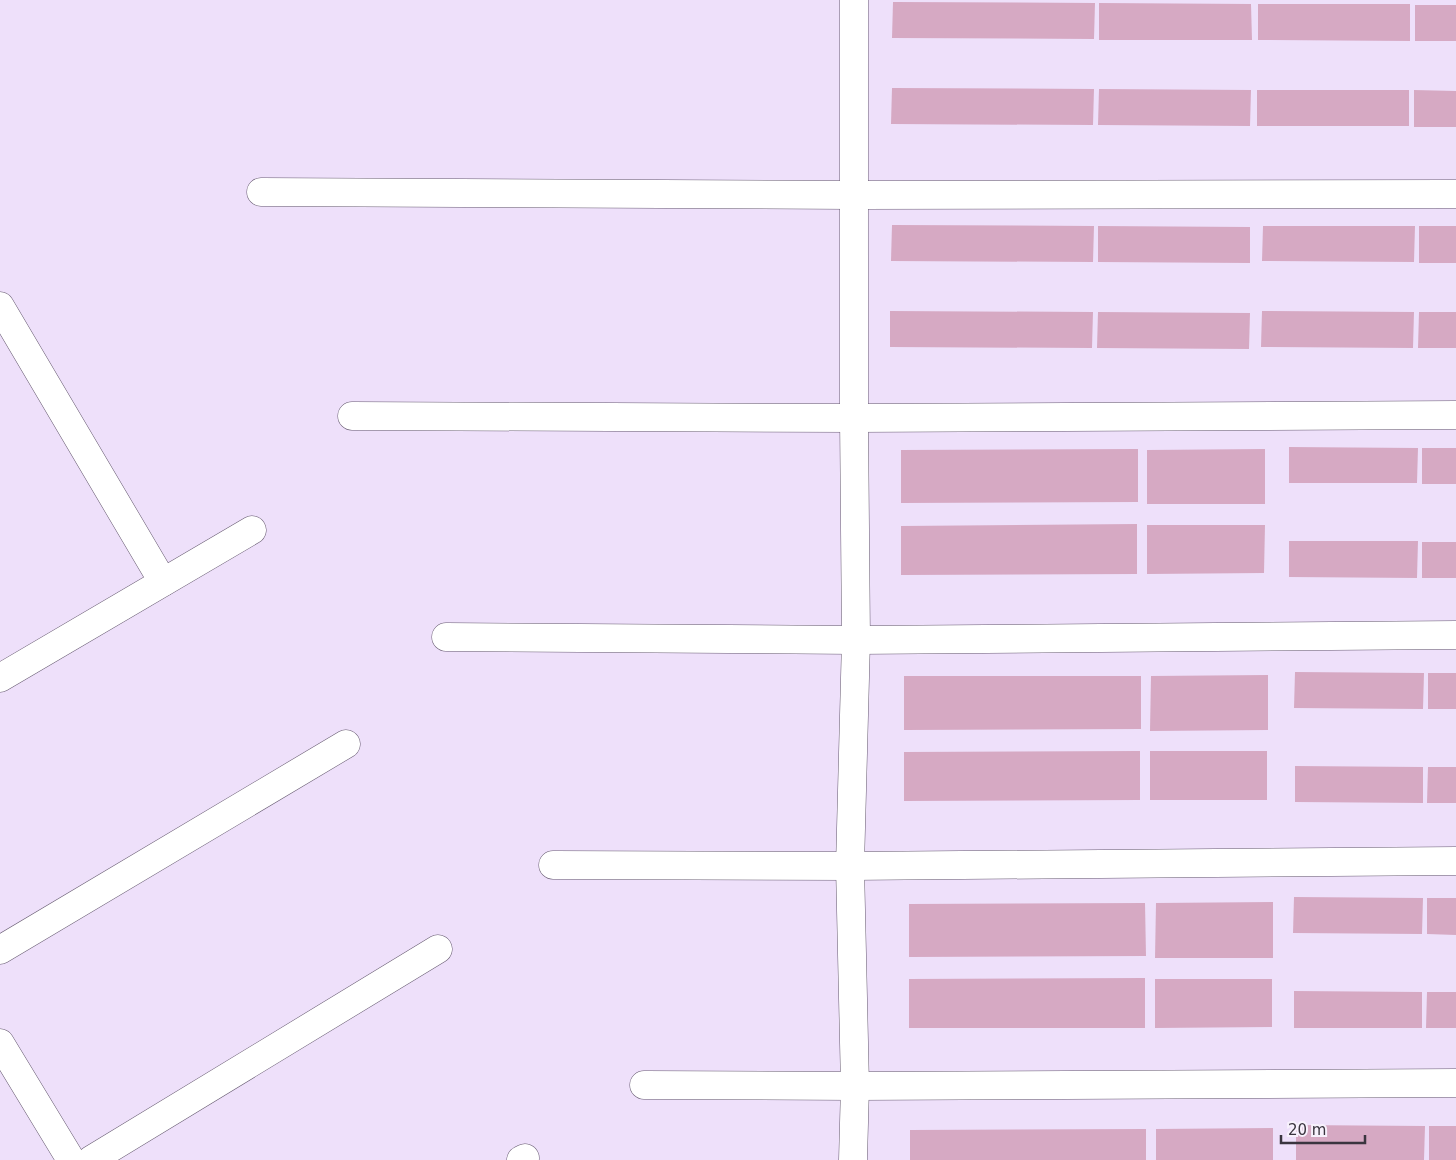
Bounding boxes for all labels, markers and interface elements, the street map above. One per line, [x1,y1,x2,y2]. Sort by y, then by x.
scale bar [1281,1112,1365,1144]
text: 20 m [1288,1121,1326,1139]

